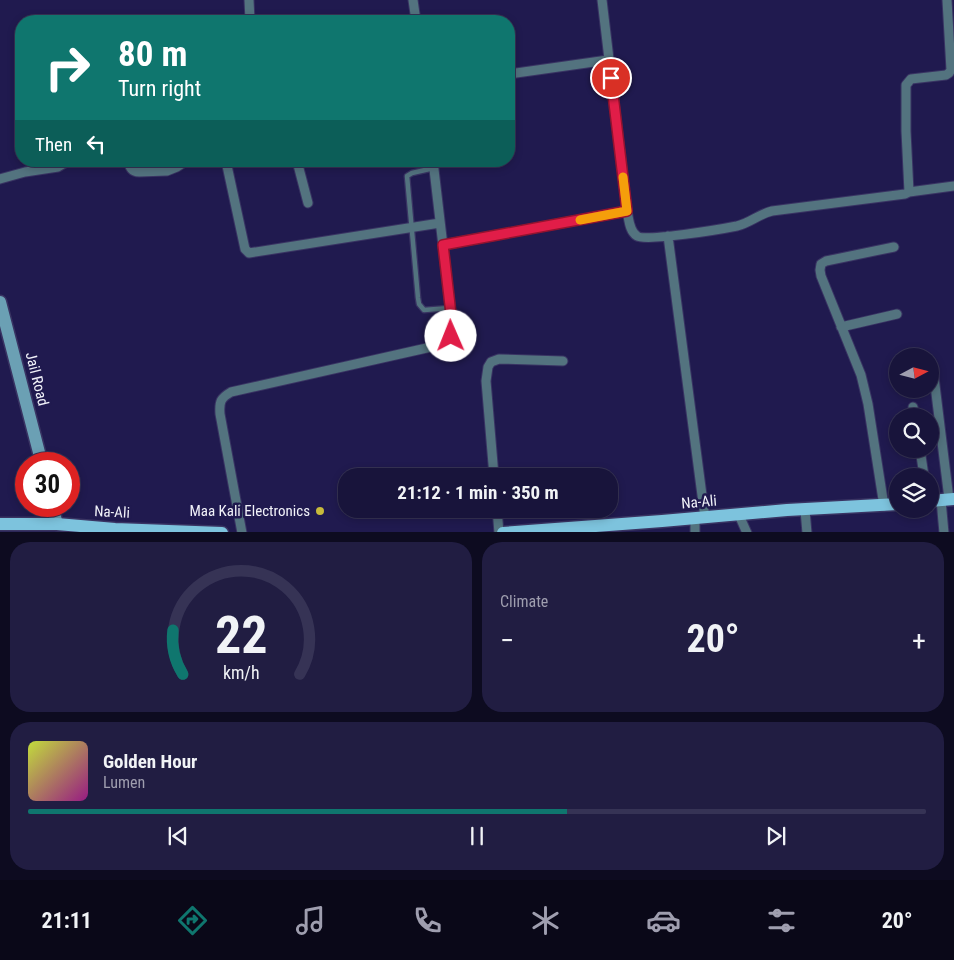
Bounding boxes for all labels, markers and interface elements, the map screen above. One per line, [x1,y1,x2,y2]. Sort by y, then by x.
text: 80 m [118,34,187,75]
icon: right [35,35,100,100]
pin [590,57,632,99]
icon: arrive [597,64,625,92]
text: Turn right [118,76,201,101]
icon: left [82,130,110,158]
text: Then [35,133,72,156]
position arrow [424,309,476,361]
north arrow [889,348,939,398]
map controls [889,348,939,518]
street label: Jail Road [22,350,52,408]
button: search [889,408,939,458]
speed limit sign: 30 [15,452,80,517]
button: layers [889,468,939,518]
text: 21:12 · 1 min · 350 m [397,481,559,504]
street label: Na-Ali [680,491,718,513]
street label: Na-Ali [94,502,130,522]
place label: Maa Kali Electronics [189,502,310,520]
marker: Maa Kali Electronics [314,505,326,517]
text: Climate [500,592,548,611]
text: 22 [215,605,267,666]
text: 20° [686,617,740,661]
text: − [500,624,514,657]
text: + [912,624,926,657]
text: km/h [223,662,259,683]
text: Golden Hour [103,750,197,773]
text: Lumen [103,773,145,792]
icon: previous [164,822,192,850]
icon: pause [463,822,491,850]
icon: next [762,822,790,850]
icon: directions [175,903,210,938]
icon: music [293,903,328,938]
icon: phone [410,903,445,938]
icon: climate [528,903,563,938]
icon: car [646,903,681,938]
icon: filters [764,903,799,938]
text: 21:11 [41,908,92,933]
text: 20° [882,908,913,933]

